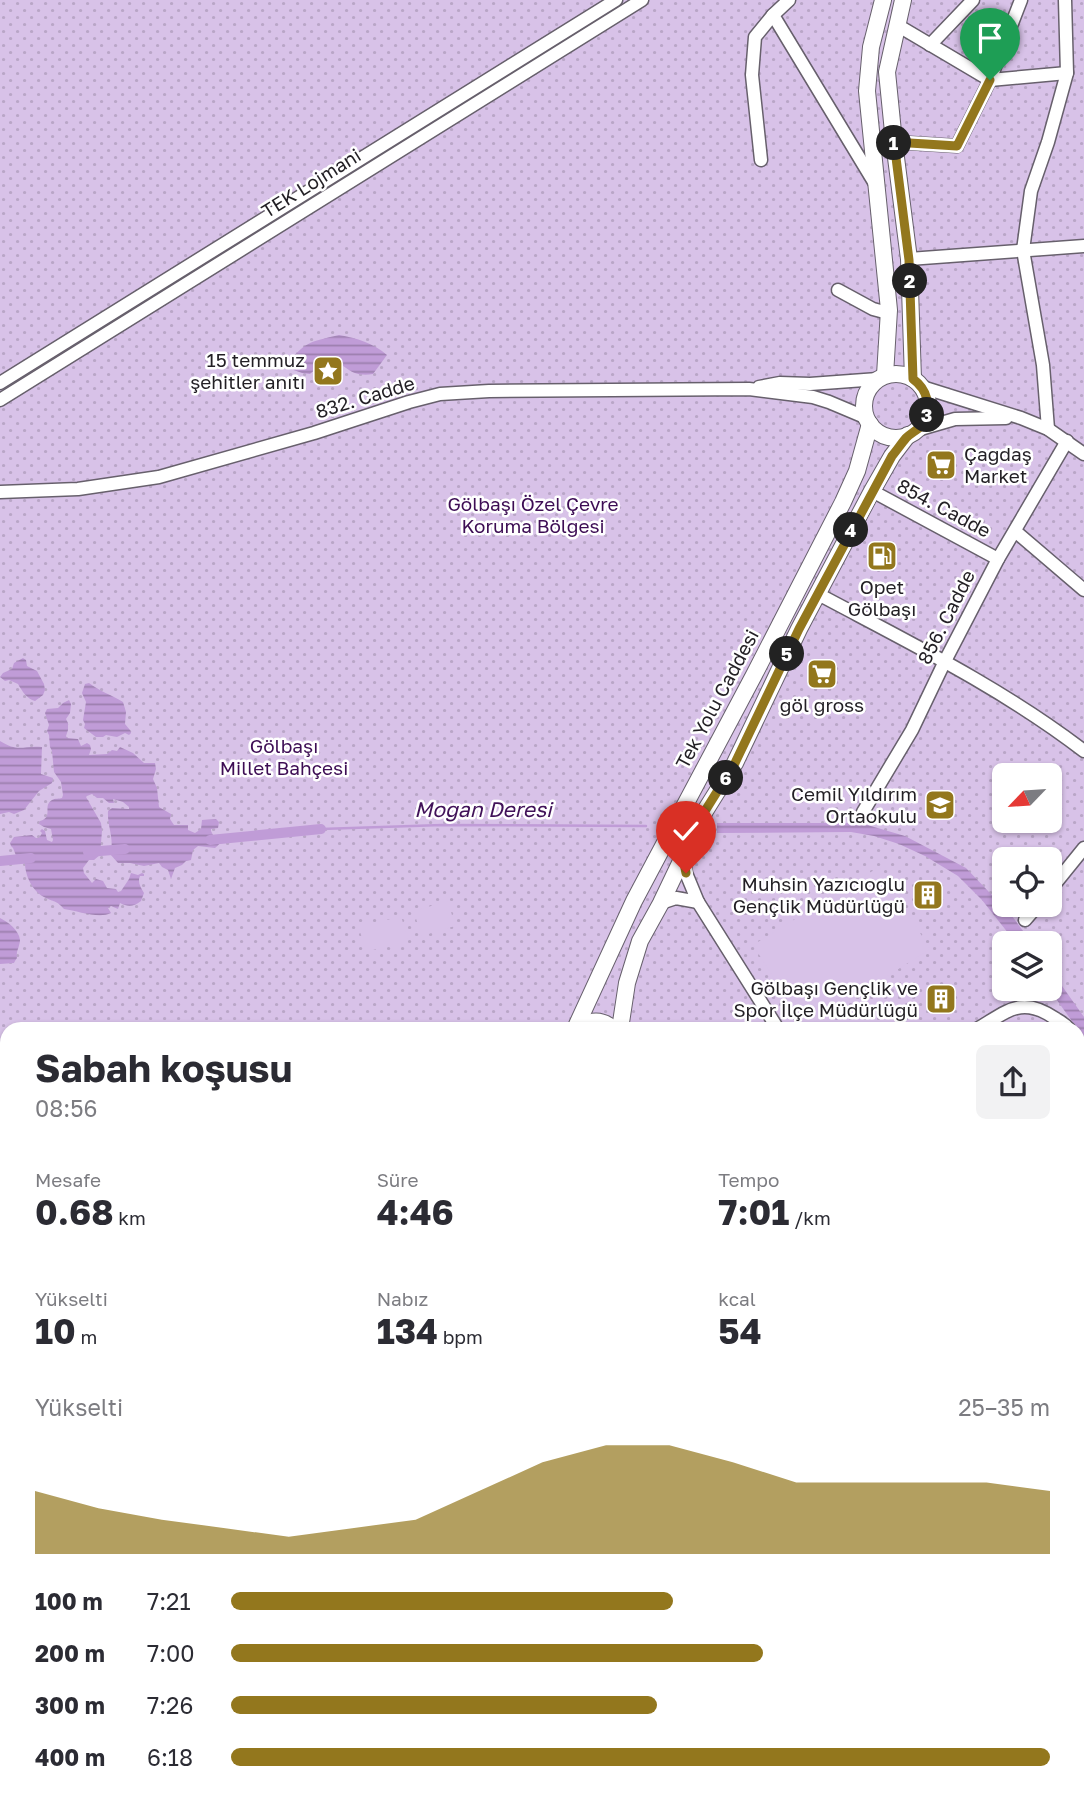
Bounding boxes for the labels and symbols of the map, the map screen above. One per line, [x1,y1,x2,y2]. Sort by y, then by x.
pin [960,8,1020,80]
pin: 1 [876,125,912,160]
street label: TEK Lojmani [257,143,365,222]
pin: 2 [892,264,928,298]
place label: 15 temmuz şehitler anıtı [190,348,305,393]
place icon: 15 temmuz şehitler anıtı [311,354,345,388]
street label: 832. Cadde [313,371,417,422]
pin: 3 [909,398,944,432]
place label: Çağdaş Market [964,442,1032,487]
supermarket icon: Çağdaş Market [924,448,958,482]
street label: 854. Cadde [893,473,995,542]
park label: Gölbaşı Özel Çevre Koruma Bölgesi [447,492,619,537]
pin: 4 [834,512,868,548]
fuel station icon: Opet Gölbaşı [865,539,899,573]
street label: 856. Cadde [912,566,979,668]
place label: Opet Gölbaşı [848,575,916,620]
street label: Tek Yolu Caddesi [670,625,763,772]
pin: 5 [770,636,804,672]
supermarket icon: göl gross [805,657,839,691]
place label: göl gross [780,693,864,716]
park label: Gölbaşı Millet Bahçesi [220,734,348,779]
pin: 6 [708,760,744,796]
north arrow [992,763,1062,833]
place label: Cemil Yıldırım Ortaokulu [791,782,917,827]
school or university icon: Cemil Yıldırım Ortaokulu [923,788,957,822]
water label: Mogan Deresi [414,796,554,822]
pin [656,801,716,873]
place label: Muhsin Yazıcıoğlu Gençlik Müdürlüğü [733,872,905,917]
building icon: Muhsin Yazıcıoğlu Gençlik Müdürlüğü [911,878,945,912]
place label: Gölbaşı Gençlik ve Spor İlçe Müdürlüğü [733,976,918,1021]
building icon: Gölbaşı Gençlik ve Spor İlçe Müdürlüğü [924,982,958,1016]

